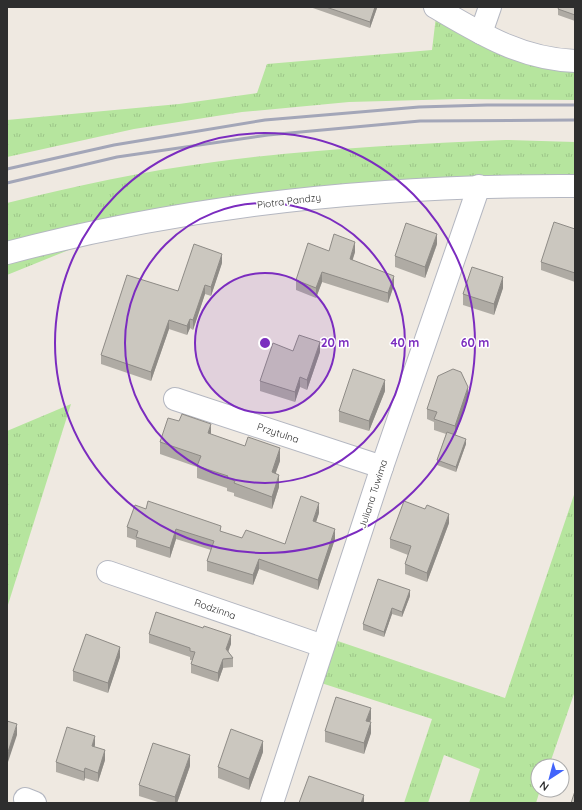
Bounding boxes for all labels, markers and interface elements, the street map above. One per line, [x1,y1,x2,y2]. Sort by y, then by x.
street label: Piotra Pandzy [256,191,322,211]
text: 20 m [321,335,349,350]
text: 40 m [391,335,419,350]
text: 60 m [461,335,489,350]
centre of rings [258,336,272,350]
street label: Przytulna [255,420,301,446]
street label: Juliana Tuwima [356,458,390,530]
street label: Rodzinna [192,596,238,622]
north arrow [530,758,570,798]
text: N [537,778,552,794]

